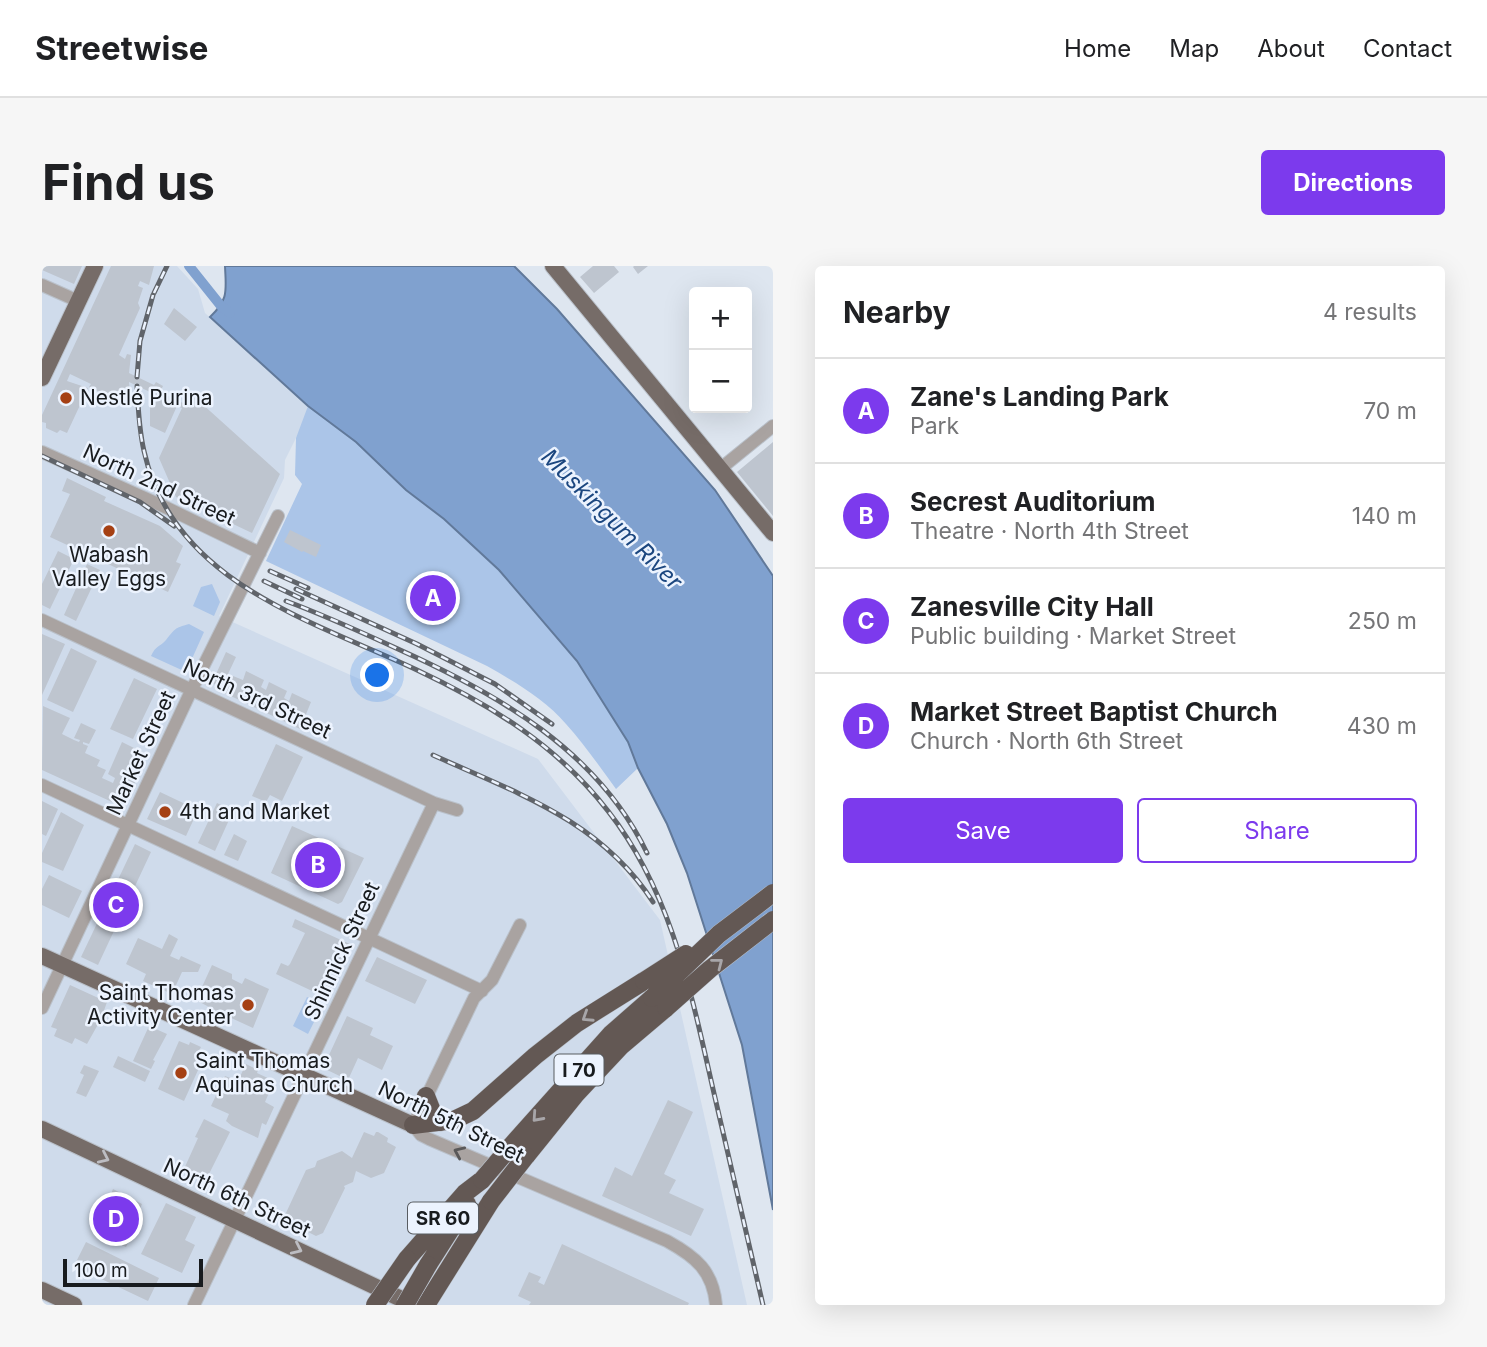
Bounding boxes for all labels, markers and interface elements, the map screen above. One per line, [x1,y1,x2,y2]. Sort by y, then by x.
text: Streetwise [35,28,209,68]
text: Home [1064,34,1131,63]
text: Map [1169,34,1219,63]
text: About [1257,34,1325,63]
text: Contact [1363,34,1452,63]
button: Directions [1261,150,1445,215]
text: Find us [42,153,215,212]
map controls [689,287,752,413]
button: + [689,287,752,350]
text: Nearby [843,294,951,330]
text: 4 results [1323,298,1417,326]
button: − [689,350,752,413]
text: Zane's Landing Park [910,381,1169,412]
place label: Nestlé Purina [80,385,213,410]
marker: Nestlé Purina [58,390,74,406]
text: A [857,397,875,425]
text: 70 m [1363,397,1417,425]
text: Park [910,412,959,440]
street label: North 2nd Street [79,438,239,531]
water label: Muskingum River [536,443,689,596]
text: Secrest Auditorium [910,486,1155,517]
text: B [858,502,874,530]
text: 140 m [1352,502,1417,530]
text: Theatre · North 4th Street [910,517,1189,545]
marker: Wabash Valley Eggs [101,523,117,539]
place label: Wabash Valley Eggs [52,542,166,591]
pin: A [410,572,456,624]
text: Zanesville City Hall [910,591,1154,622]
text: C [857,607,875,635]
text: 250 m [1348,607,1417,635]
text: Public building · Market Street [910,622,1236,650]
street label: North 3rd Street [179,653,335,744]
your location [360,658,394,692]
street label: Market Street [101,687,180,819]
text: Market Street Baptist Church [910,696,1278,727]
text: D [858,712,874,740]
text: 430 m [1347,712,1417,740]
text: Church · North 6th Street [910,727,1183,755]
button: Save [843,798,1123,863]
button: Share [1137,798,1417,863]
place label: 4th and Market [179,799,330,824]
marker: 4th and Market [157,804,173,820]
pin: B [295,839,341,891]
street label: Shinnick Street [299,878,385,1024]
pin: C [93,879,139,931]
one-way arrow [710,958,723,971]
place label: Saint Thomas Activity Center [87,980,234,1029]
marker: Saint Thomas Activity Center [240,997,256,1013]
one-way arrow [582,1009,595,1022]
place label: Saint Thomas Aquinas Church [195,1048,353,1097]
road number: I 70 [554,1055,604,1086]
marker: Saint Thomas Aquinas Church [173,1065,189,1081]
street label: North 5th Street [374,1075,528,1168]
one-way arrow [533,1109,545,1122]
one-way arrow [454,1146,466,1160]
one-way arrow [97,1150,109,1164]
street label: North 6th Street [160,1153,315,1243]
pin: D [93,1193,139,1245]
road number: SR 60 [408,1202,478,1234]
one-way arrow [290,1241,302,1255]
scale bar [63,1256,203,1288]
text: 100 m [74,1259,128,1282]

